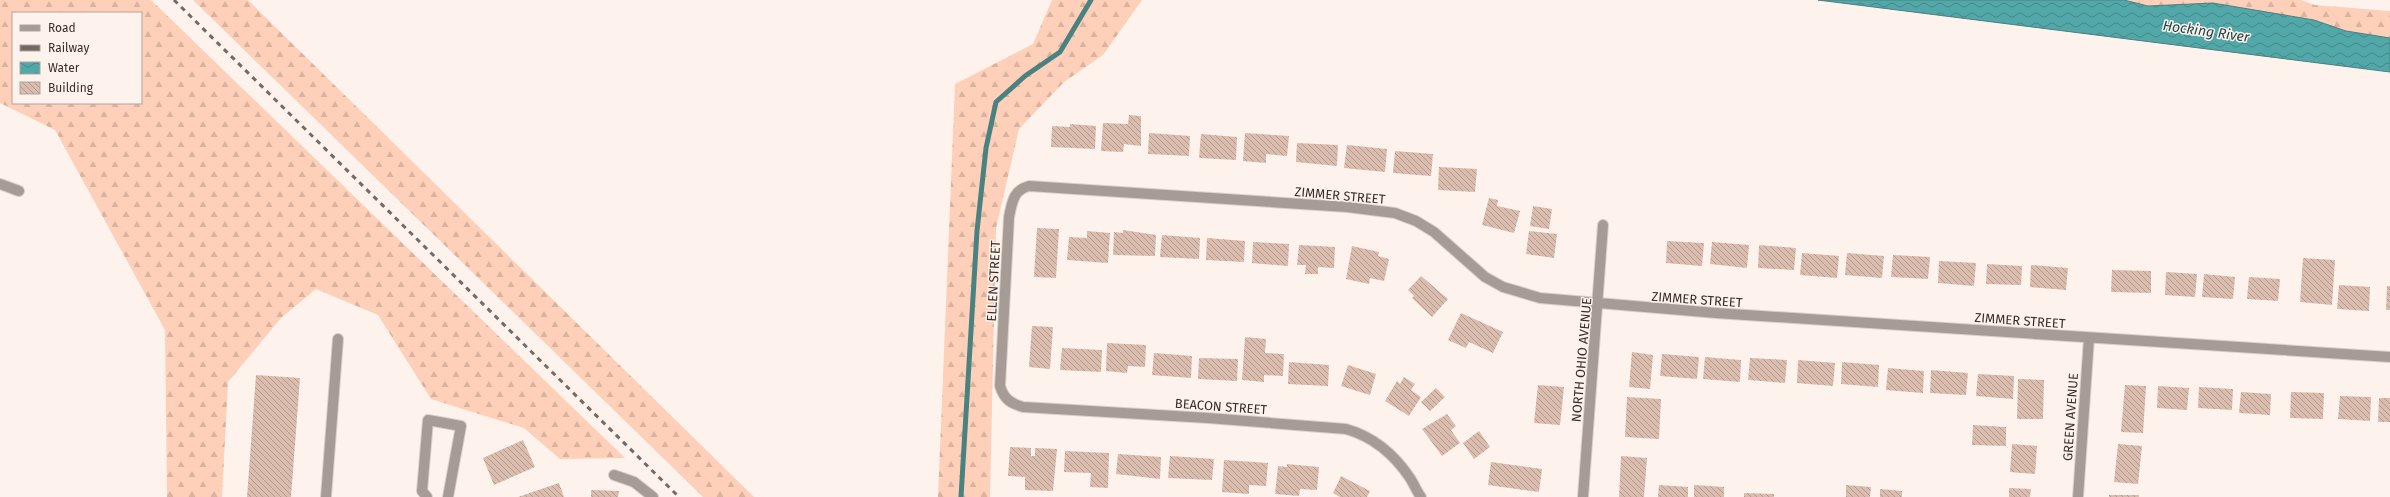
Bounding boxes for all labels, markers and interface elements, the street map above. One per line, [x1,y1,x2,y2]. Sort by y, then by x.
legend [12,12,142,104]
water label: Hocking River [2162,17,2251,46]
text: Road [48,21,76,35]
text: Railway [48,41,89,55]
text: Water [48,61,80,75]
text: Building [48,81,94,95]
street label: ZIMMER STREET [1294,184,1386,207]
street label: ELLEN STREET [984,240,1003,322]
street label: ZIMMER STREET [1651,289,1743,310]
street label: NORTH OHIO AVENUE [1569,297,1594,423]
street label: ZIMMER STREET [1974,310,2066,331]
street label: GREEN AVENUE [2060,372,2081,462]
street label: BEACON STREET [1174,396,1268,417]

